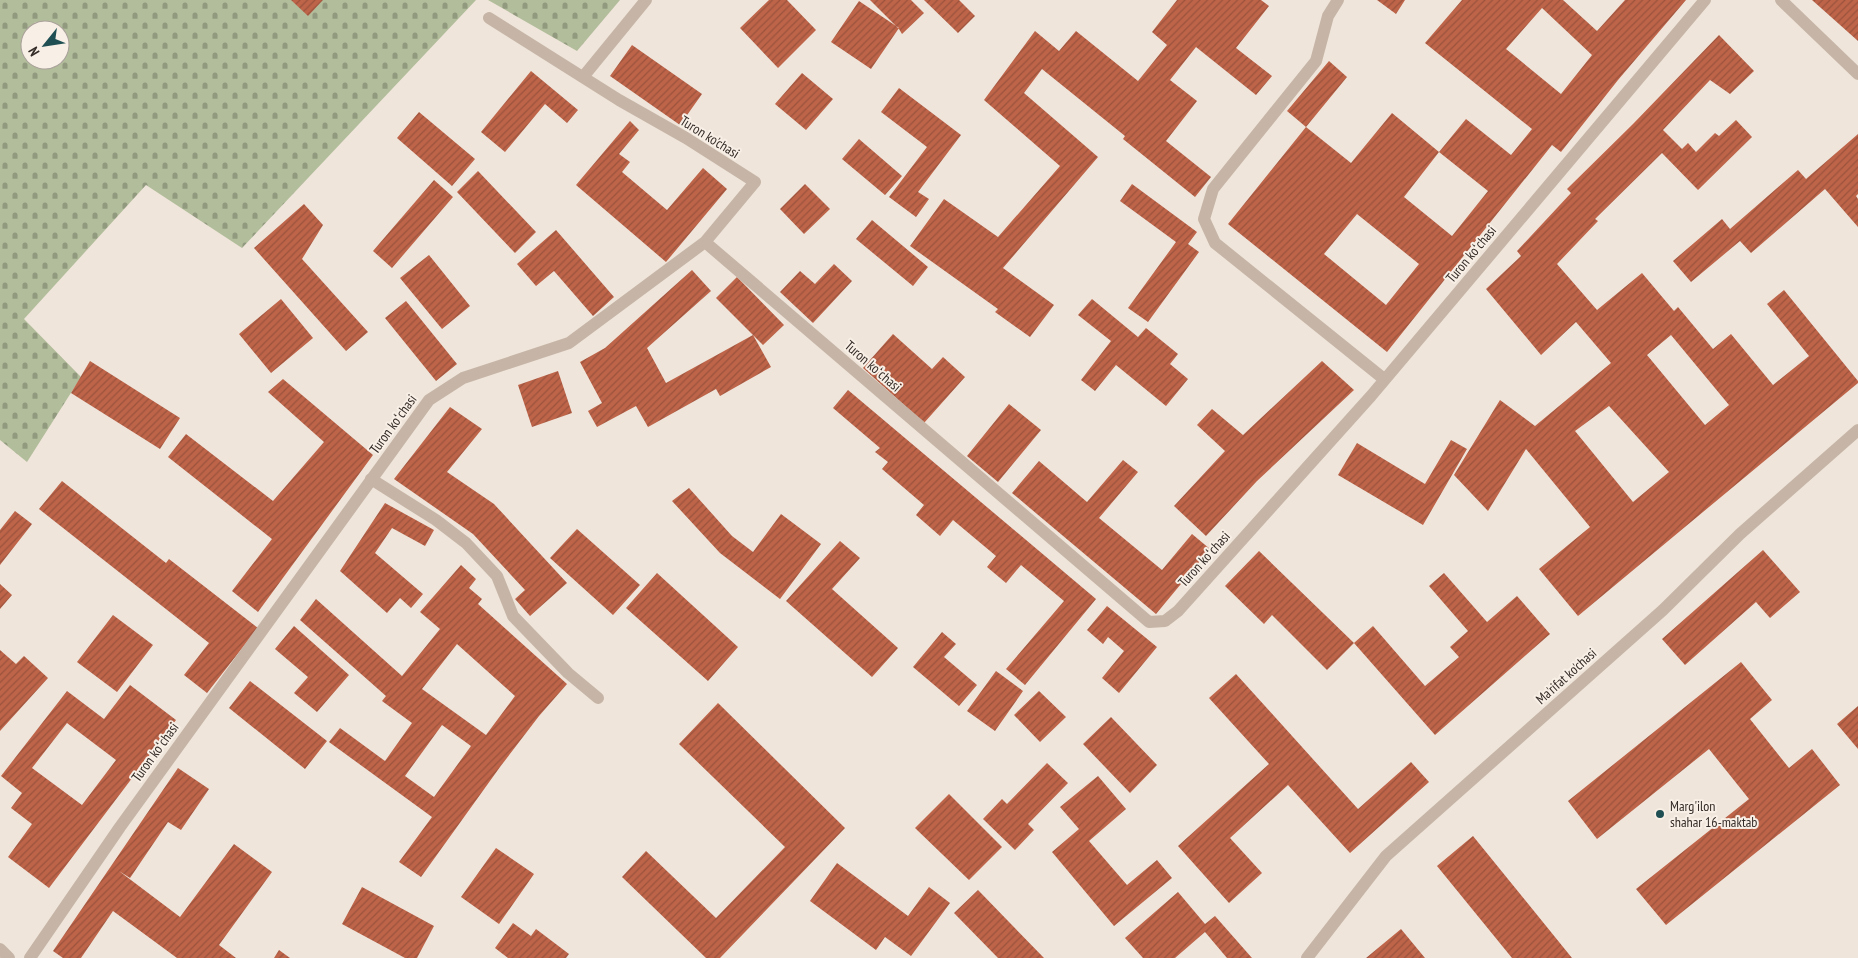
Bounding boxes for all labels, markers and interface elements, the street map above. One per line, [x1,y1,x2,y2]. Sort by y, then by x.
north arrow [20,20,70,70]
text: N [24,44,43,59]
street label: Turon ko'chasi [677,112,743,162]
street label: Turon koʻchasi [1442,222,1500,286]
street label: Turon koʻchasi [841,337,905,395]
street label: Turon koʻchasi [365,391,421,457]
street label: Turon koʻchasi [1174,527,1234,591]
street label: Ma'rifat ko'chasi [1532,644,1600,708]
street label: Turon koʻchasi [127,719,183,785]
place label: Marg'ilon shahar 16-maktab [1670,797,1757,831]
marker: Marg'ilon shahar 16-maktab [1654,808,1666,820]

